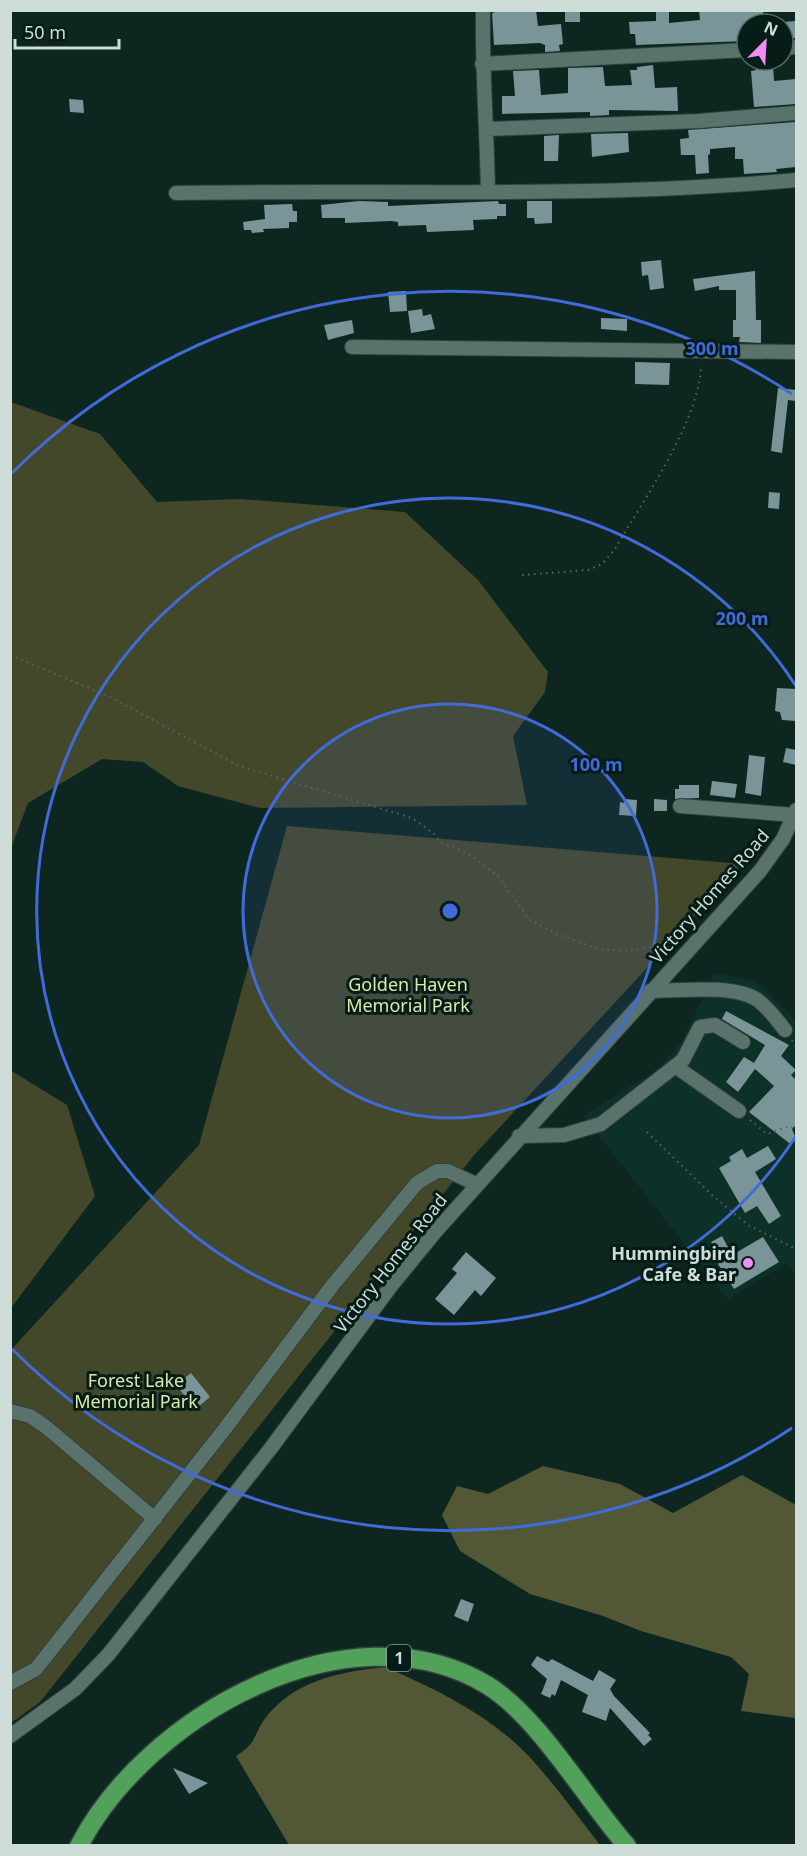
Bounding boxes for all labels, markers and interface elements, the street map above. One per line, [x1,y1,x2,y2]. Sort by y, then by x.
scale bar [15,12,118,50]
north arrow [735,12,795,72]
text: N [761,16,782,41]
text: 50 m [24,20,66,44]
text: 300 m [685,336,739,360]
text: 200 m [715,606,769,630]
text: 100 m [569,752,623,776]
street label: Victory Homes Road [644,824,774,968]
centre of rings [440,901,460,921]
park label: Golden Haven Memorial Park [346,972,470,1017]
street label: Victory Homes Road [328,1188,452,1338]
place label: Hummingbird Cafe & Bar [611,1241,736,1286]
marker: Hummingbird Cafe & Bar [741,1256,755,1270]
park label: Forest Lake Memorial Park [74,1368,198,1413]
road number: 1 [387,1645,411,1671]

